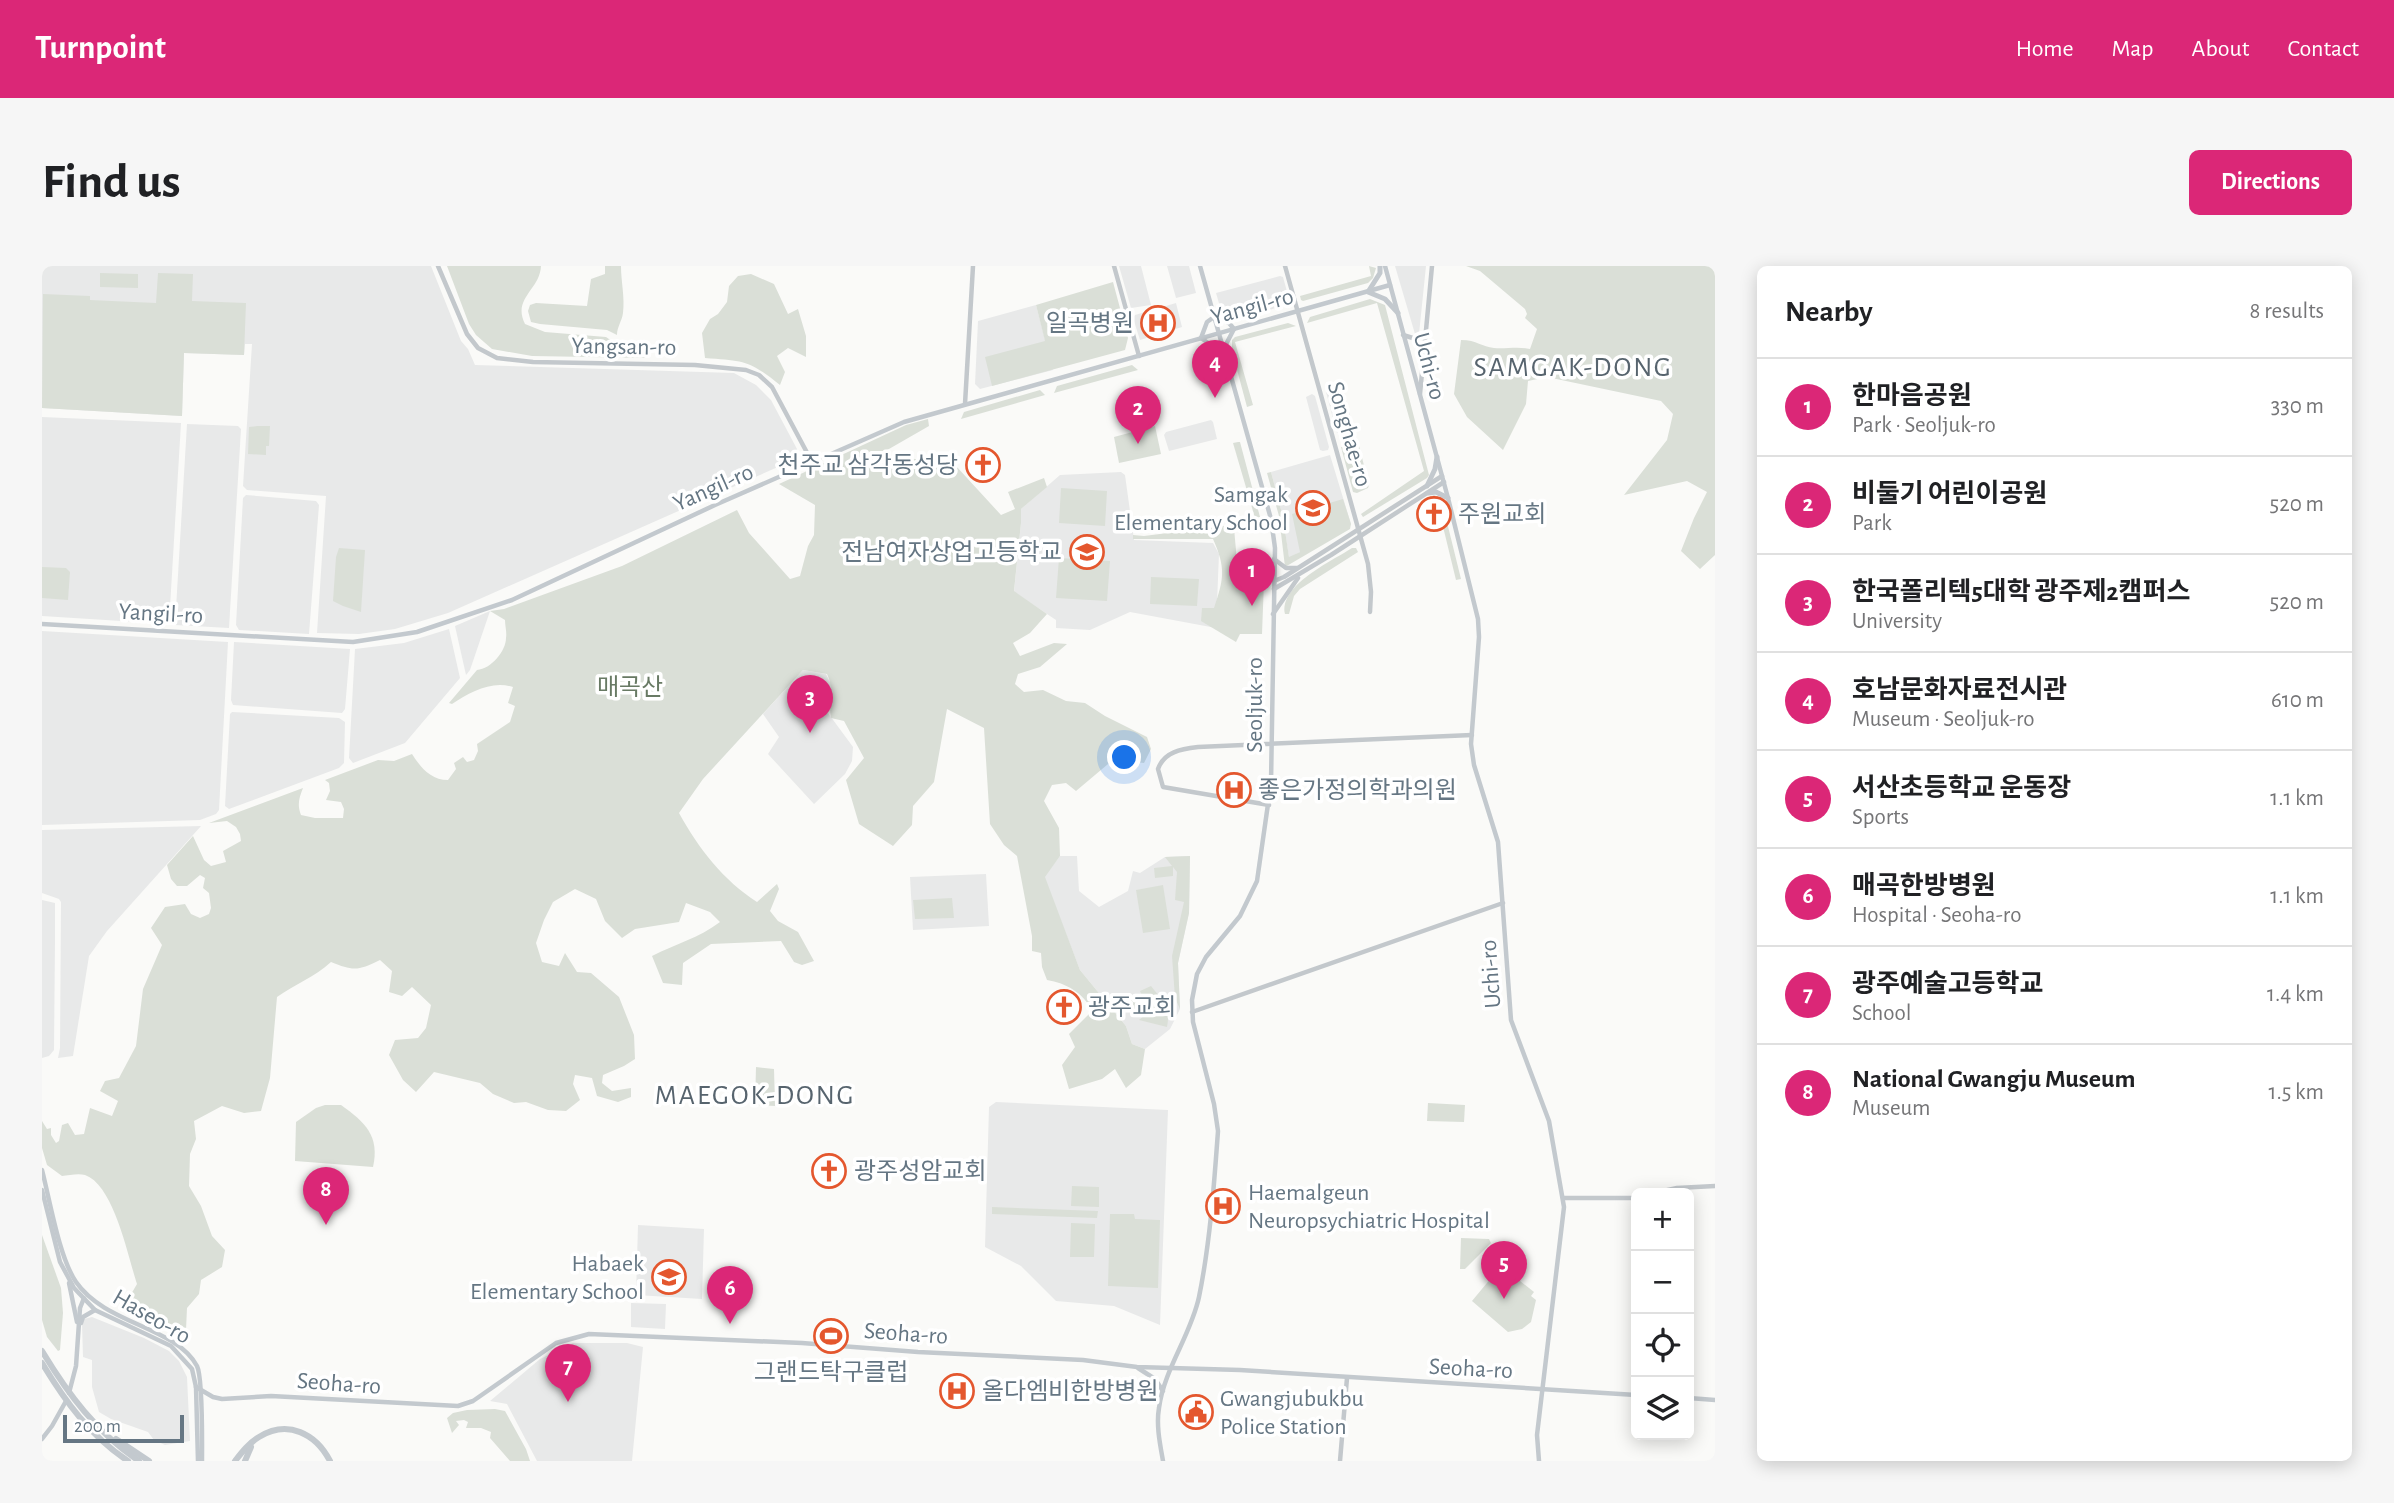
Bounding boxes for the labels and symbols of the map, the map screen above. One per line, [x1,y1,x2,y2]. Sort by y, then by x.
street label: Yangil-ro [1208,284,1296,330]
hospital icon: 일곡병원 [1139,304,1177,342]
place label: 일곡병원 [1046,311,1134,336]
street label: Uchi-ro [1409,330,1450,403]
street label: Yangsan-ro [571,334,677,360]
pin: 4 [1192,340,1238,398]
district label: SAMGAK-DONG [1473,354,1673,382]
street label: Songhae-ro [1323,379,1375,489]
pin: 2 [1115,386,1161,444]
church icon: 천주교 삼각동성당 [964,446,1002,484]
place label: 천주교 삼각동성당 [777,452,958,478]
street label: Yangil-ro [670,460,757,516]
place label: Samgak Elementary School [1114,483,1288,535]
school or university icon: Samgak Elementary School [1294,489,1332,527]
church icon: 주원교회 [1415,495,1453,533]
place label: 주원교회 [1458,502,1546,527]
school or university icon: 전남여자상업고등학교 [1068,533,1106,571]
place label: 전남여자상업고등학교 [841,539,1062,565]
pin: 1 [1229,548,1275,606]
street label: Yangil-ro [118,600,204,628]
street label: Seoljuk-ro [1243,657,1267,753]
park label: 매곡산 [597,675,663,700]
pin: 3 [787,675,833,733]
your location [1107,740,1141,774]
hospital icon: 좋은가정의학과의원 [1215,771,1253,809]
place label: 좋은가정의학과의원 [1258,777,1457,803]
street label: Uchi-ro [1477,939,1505,1009]
church icon: 광주교회 [1045,988,1083,1026]
place label: 광주교회 [1088,995,1176,1020]
district label: MAEGOK-DONG [655,1082,855,1110]
church icon: 광주성암교회 [810,1152,848,1190]
place label: 광주성암교회 [854,1159,986,1184]
pin: 8 [303,1167,349,1225]
place label: Haemalgeun Neuropsychiatric Hospital [1248,1181,1490,1233]
hospital icon: Haemalgeun Neuropsychiatric Hospital [1204,1187,1242,1225]
pin: 5 [1481,1241,1527,1299]
place label: Habaek Elementary School [470,1252,644,1304]
school or university icon: Habaek Elementary School [650,1258,688,1296]
pin: 6 [707,1266,753,1324]
street label: Haseo-ro [108,1285,195,1349]
sports icon: 그랜드탁구클럽 [812,1317,850,1355]
street label: Seoha-ro [863,1319,949,1349]
pin: 7 [545,1344,591,1402]
street label: Seoha-ro [1428,1355,1514,1383]
place label: 그랜드탁구클럽 [754,1359,908,1385]
street label: Seoha-ro [296,1369,382,1399]
hospital icon: 올다엠비한방병원 [938,1372,976,1410]
place label: 올다엠비한방병원 [982,1378,1159,1404]
place label: Gwangjubukbu Police Station [1220,1387,1364,1439]
public building icon: Gwangjubukbu Police Station [1177,1393,1215,1431]
scale bar [63,1412,184,1444]

